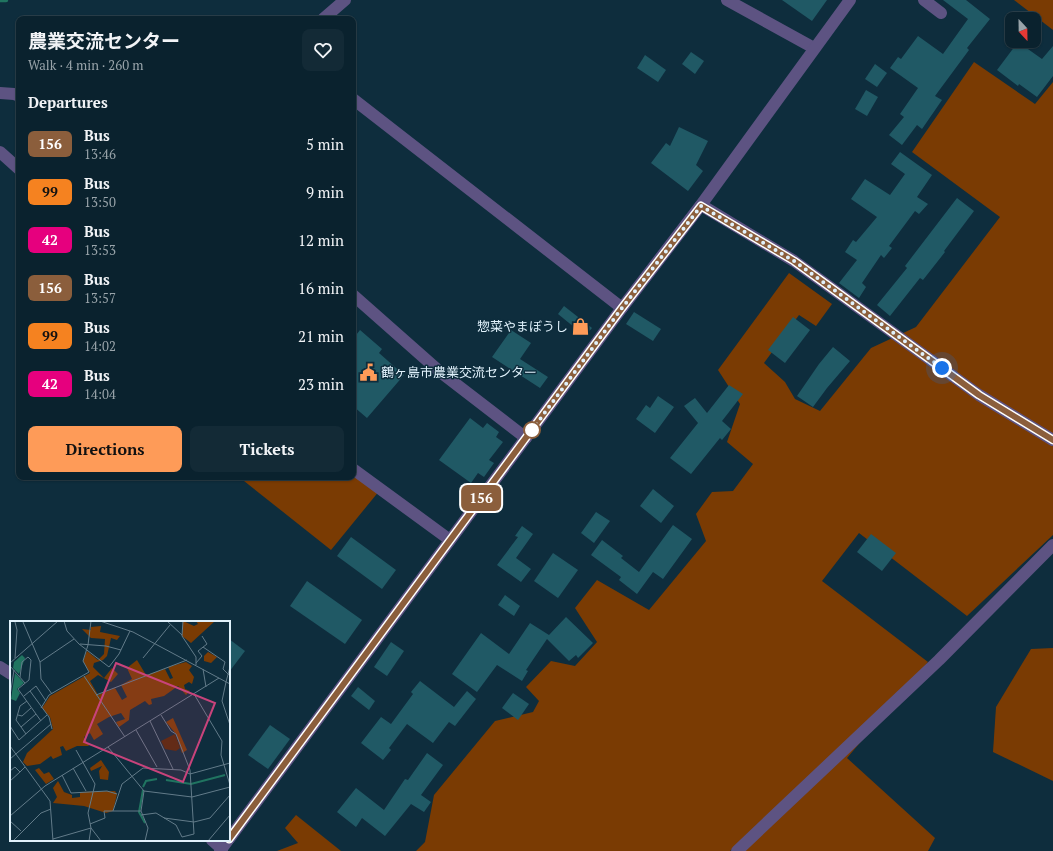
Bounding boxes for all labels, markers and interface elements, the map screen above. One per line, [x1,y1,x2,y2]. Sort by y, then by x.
north arrow [1005,12,1041,48]
map controls [1005,12,1041,48]
text: 農業交流センター [28,28,180,53]
button: heart [302,29,344,71]
text: Walk · 4 min · 260 m [28,56,143,74]
text: Departures [28,92,108,112]
text: Bus [84,125,110,145]
text: 156 [38,134,62,153]
text: 5 min [306,134,344,154]
text: 13:46 [84,145,116,163]
text: Bus [84,173,110,193]
text: 99 [42,182,58,201]
text: 9 min [306,182,344,202]
text: 13:50 [84,193,116,211]
text: Bus [84,221,110,241]
text: 42 [42,230,58,249]
text: 12 min [298,230,344,250]
text: 13:53 [84,241,116,259]
text: Bus [84,269,110,289]
text: 156 [38,278,62,297]
text: 16 min [298,278,344,298]
text: 13:57 [84,289,116,307]
shop icon: 惣菜やまぼうし [571,316,591,336]
text: Bus [84,317,110,337]
place label: 惣菜やまぼうし [477,317,568,335]
text: 99 [42,326,58,345]
text: 21 min [298,326,344,346]
text: 14:02 [84,337,116,355]
your location [932,358,952,378]
public building icon: 鶴ヶ島市農業交流センター [358,362,378,382]
place label: 鶴ヶ島市農業交流センター [381,363,537,381]
text: Bus [84,365,110,385]
text: 42 [42,374,58,393]
text: 23 min [298,374,344,394]
text: 14:04 [84,385,116,403]
unlabelled marker [523,421,541,439]
button: Directions [28,426,182,472]
button: Tickets [190,426,344,472]
line badge: 156 [458,485,504,511]
text: 156 [469,488,493,507]
inset map [10,621,230,841]

